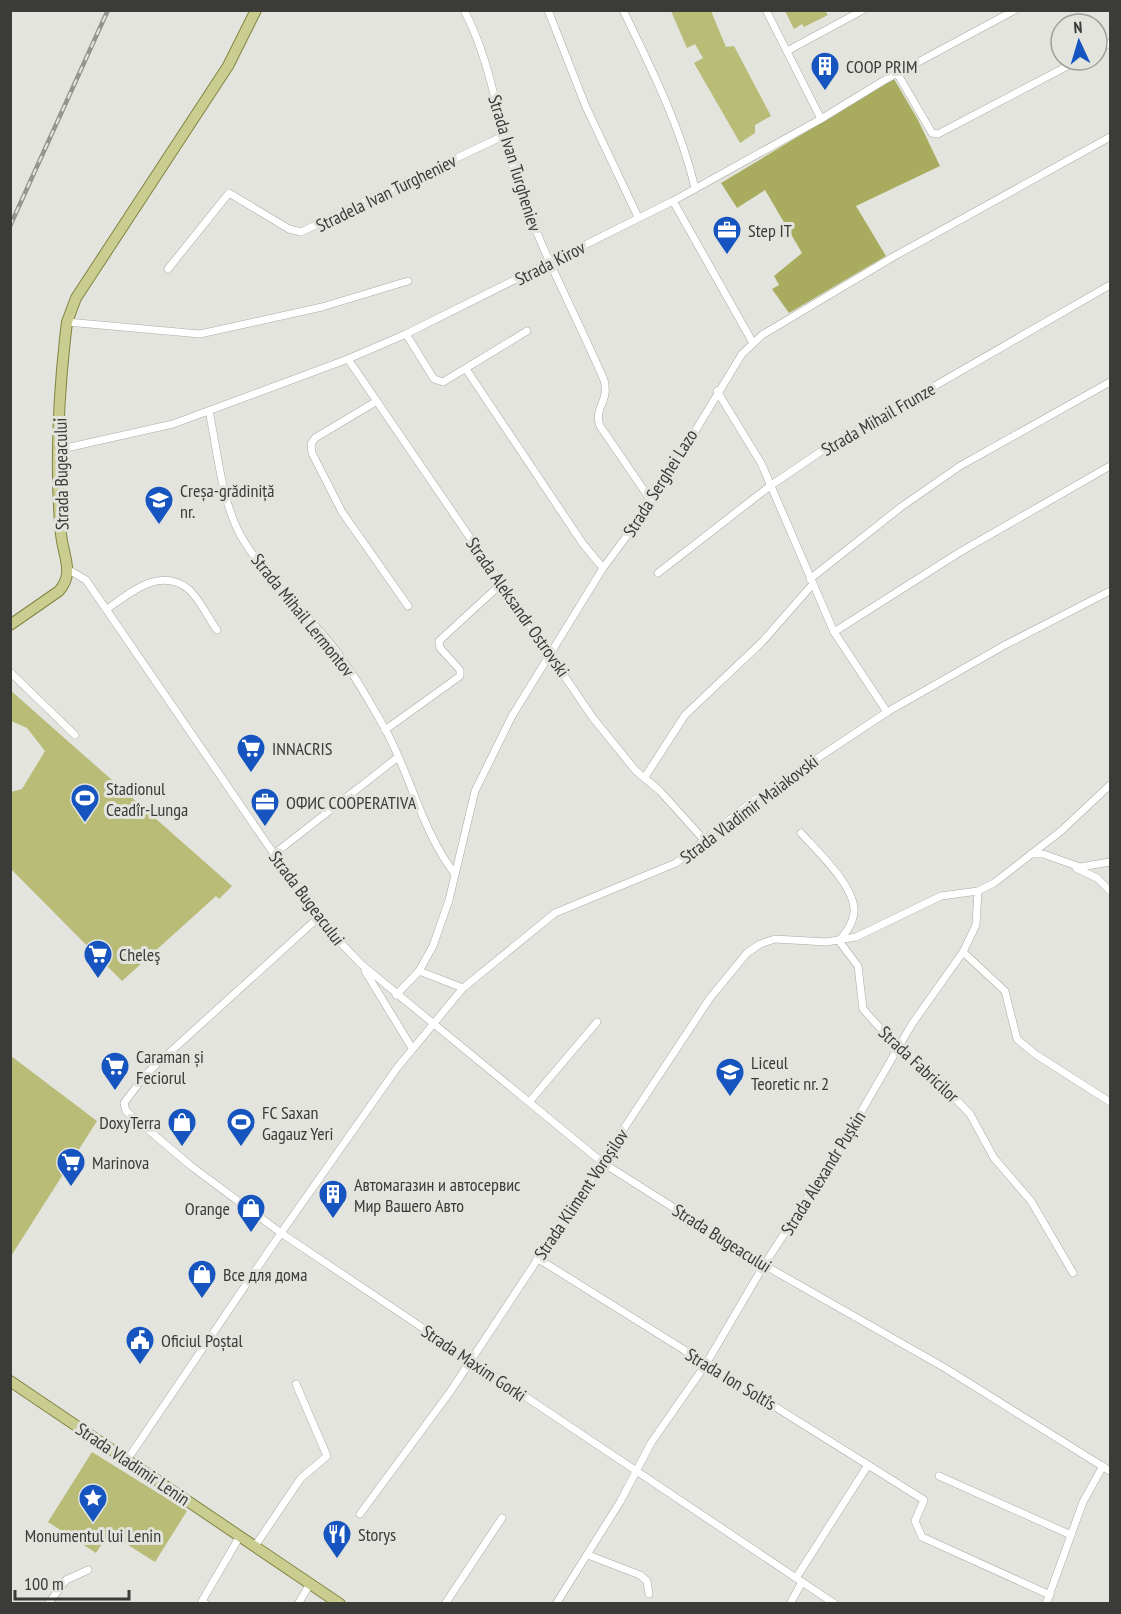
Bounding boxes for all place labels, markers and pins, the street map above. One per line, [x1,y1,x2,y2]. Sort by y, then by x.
building icon: COOP PRIM [809,50,841,92]
place label: COOP PRIM [846,55,917,78]
office icon: Step IT [711,214,743,256]
place label: Step IT [748,219,792,242]
place label: Creșa-grădiniță nr. [180,479,274,523]
school or university icon: Creșa-grădiniță nr. [143,484,175,526]
supermarket icon: INNACRIS [235,732,267,774]
place label: INNACRIS [272,737,333,760]
place label: Stadionul Ceadîr-Lunga [106,777,188,821]
sports icon: Stadionul Ceadîr-Lunga [69,782,101,824]
office icon: ОФИС COOPERATIVA [249,786,281,828]
place label: ОФИС COOPERATIVA [286,791,417,814]
supermarket icon: Cheleş [82,938,114,980]
place label: Cheleş [119,943,160,966]
place label: Caraman și Feciorul [136,1045,204,1089]
supermarket icon: Caraman și Feciorul [99,1050,131,1092]
place label: Liceul Teoretic nr. 2 [751,1051,829,1095]
school or university icon: Liceul Teoretic nr. 2 [714,1056,746,1098]
place label: FC Saxan Gagauz Yeri [262,1101,333,1145]
shop icon: DoxyTerra [166,1106,198,1148]
sports icon: FC Saxan Gagauz Yeri [225,1106,257,1148]
place label: DoxyTerra [99,1111,161,1134]
supermarket icon: Marinova [55,1146,87,1188]
place label: Marinova [92,1151,149,1174]
place label: Автомагазин и автосервис Мир Вашего Авто [354,1173,521,1217]
building icon: Автомагазин и автосервис Мир Вашего Авто [317,1178,349,1220]
shop icon: Orange [235,1192,267,1234]
place label: Orange [185,1197,230,1220]
shop icon: Все для дома [186,1258,218,1300]
place label: Все для дома [223,1263,307,1286]
public building icon: Oficiul Poștal [124,1324,156,1366]
place label: Oficiul Poștal [161,1329,243,1352]
place icon: Monumentul lui Lenin [77,1482,109,1524]
restaurant icon: Storys [321,1518,353,1560]
place label: Storys [358,1523,396,1546]
place label: Monumentul lui Lenin [25,1524,161,1547]

